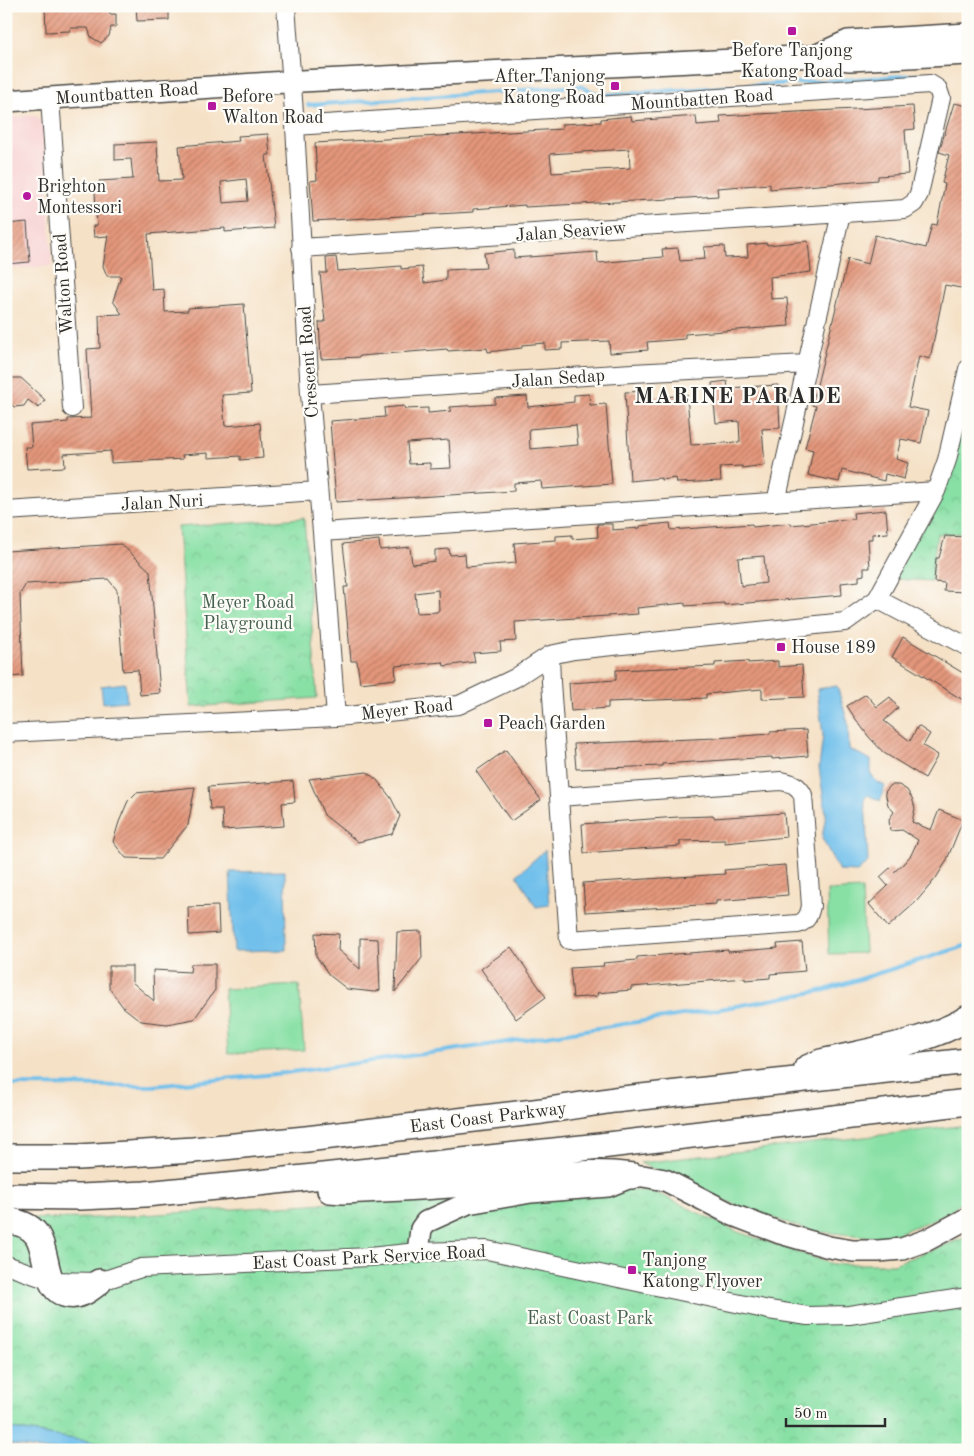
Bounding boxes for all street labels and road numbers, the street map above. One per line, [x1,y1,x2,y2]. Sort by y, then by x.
street label: Mountbatten Road [55,80,199,108]
street label: Mountbatten Road [630,86,774,114]
street label: Jalan Seaview [515,219,627,245]
street label: Walton Road [51,233,77,335]
street label: Crescent Road [296,305,322,419]
street label: Jalan Sedap [510,367,606,391]
street label: Jalan Nuri [120,492,204,514]
street label: Meyer Road [360,696,454,724]
street label: East Coast Parkway [409,1099,568,1137]
street label: East Coast Park Service Road [252,1243,486,1273]

